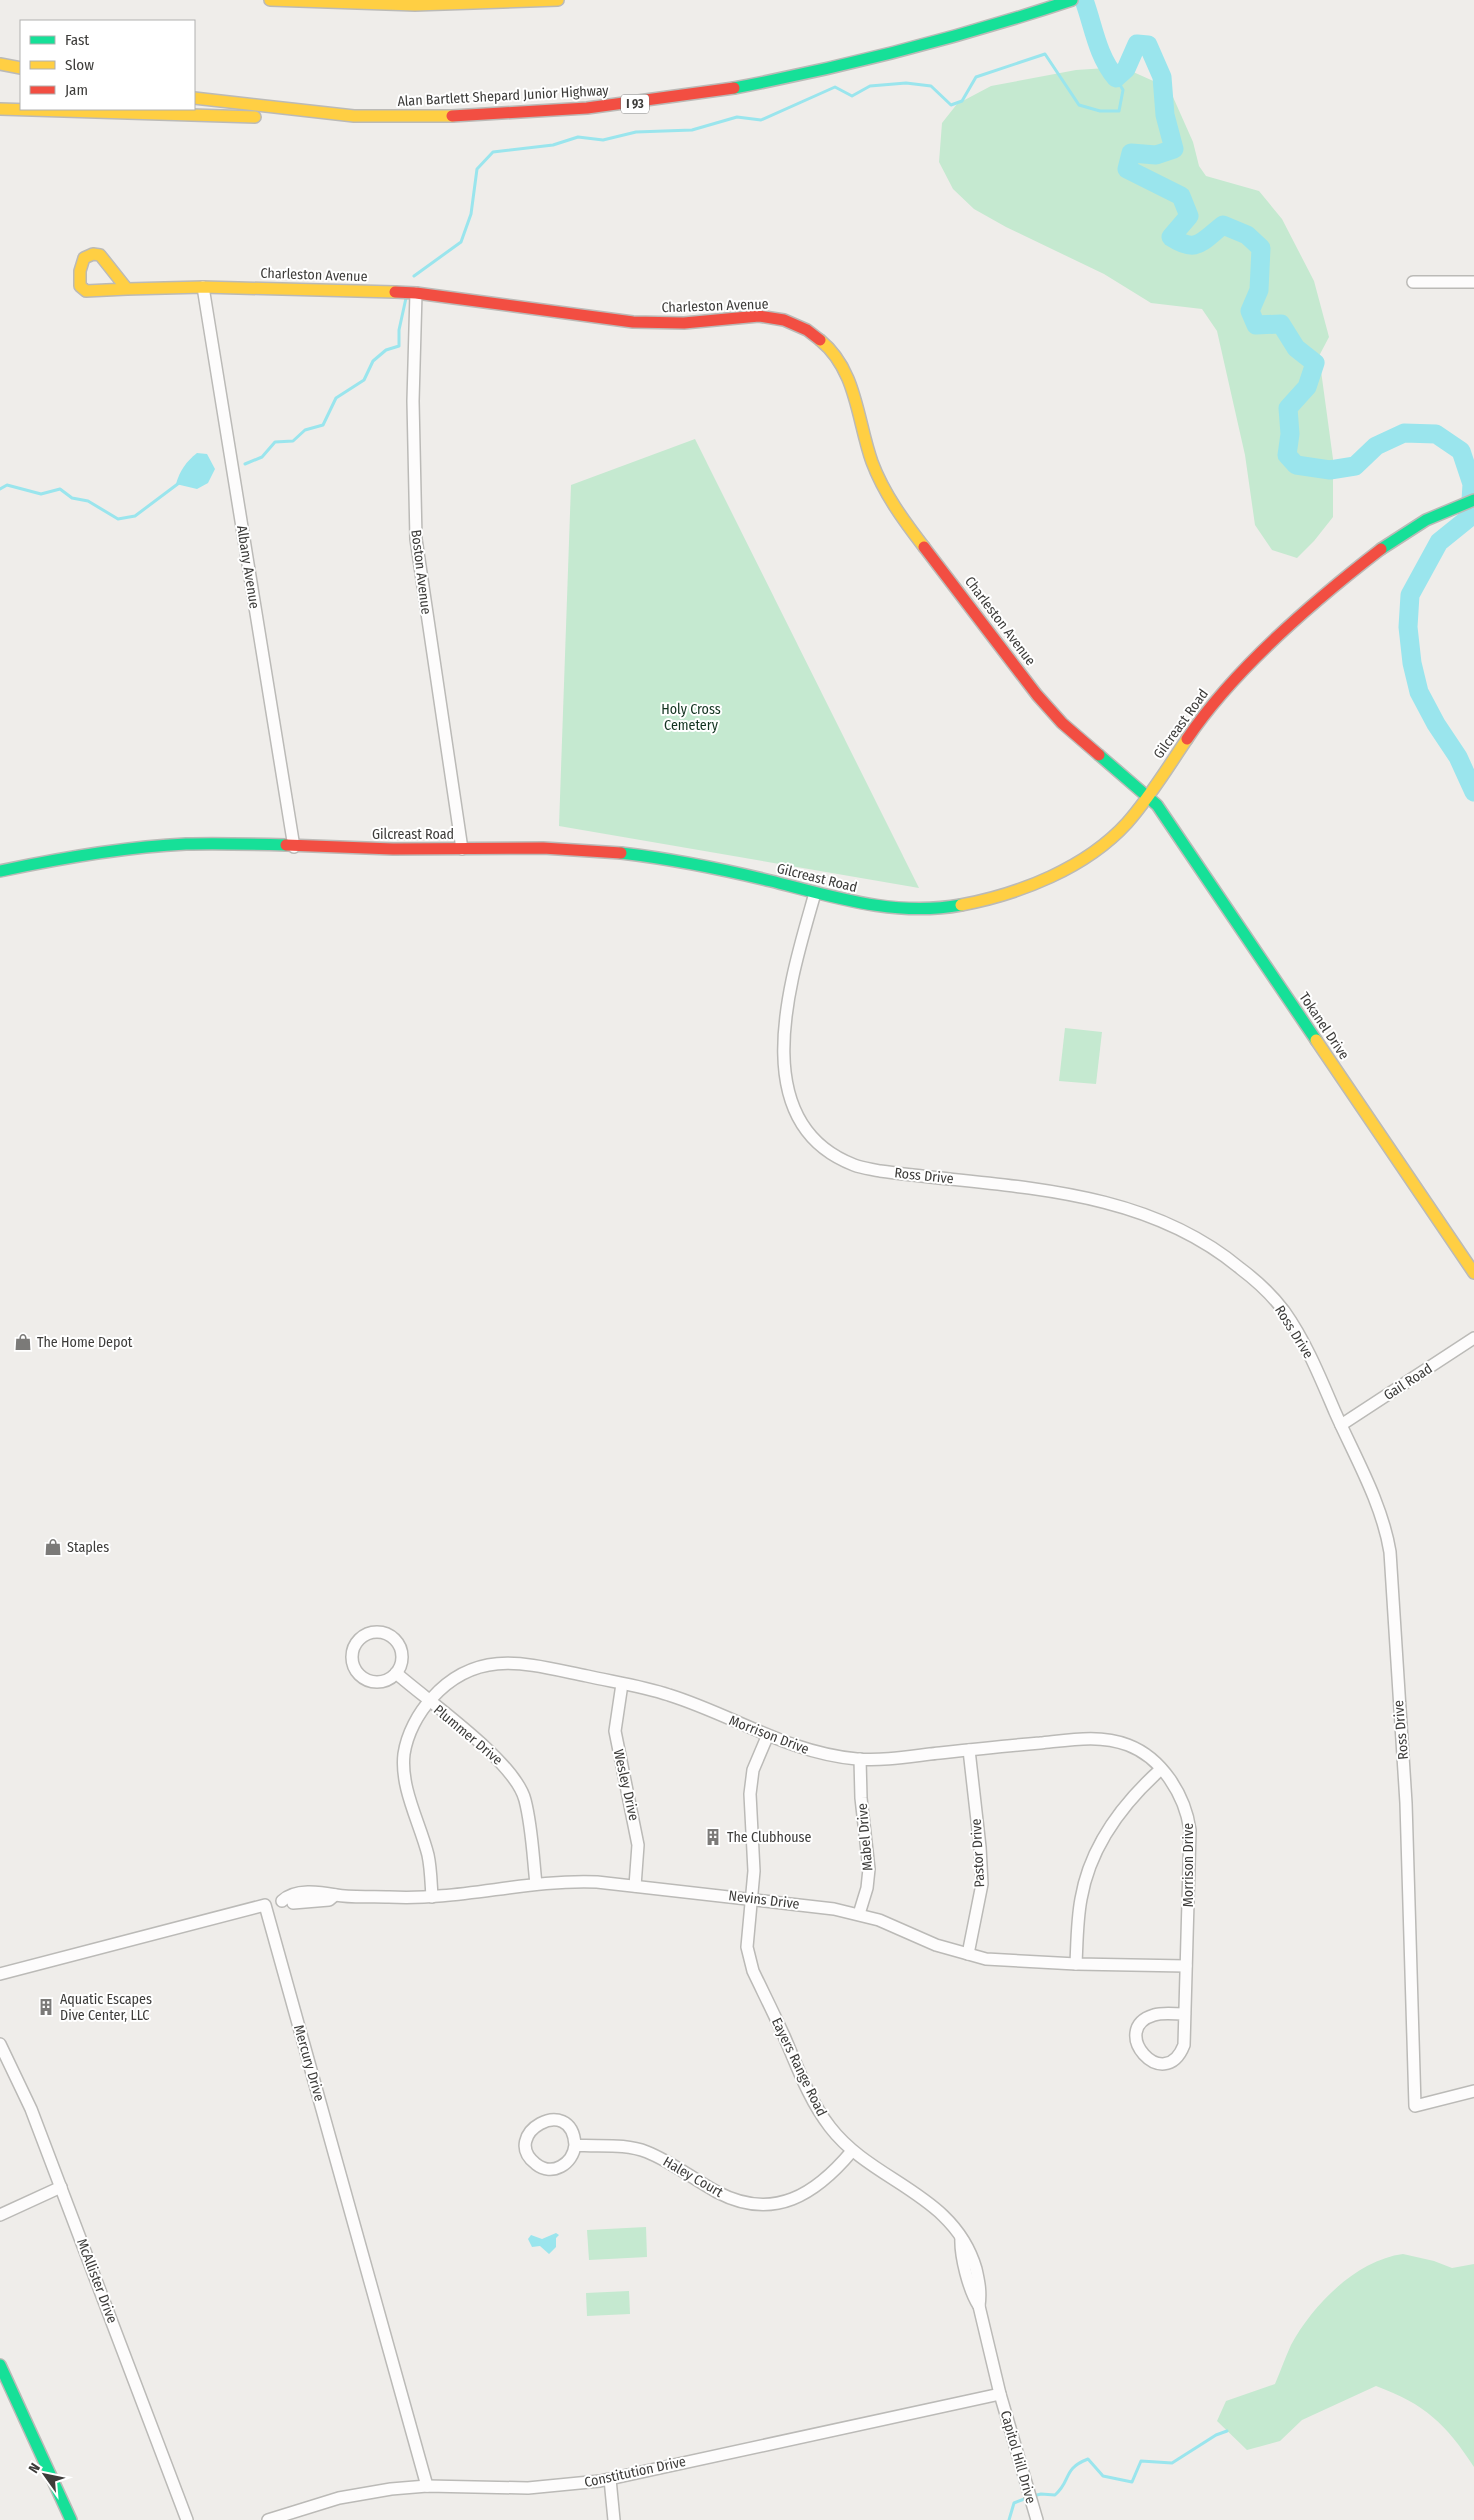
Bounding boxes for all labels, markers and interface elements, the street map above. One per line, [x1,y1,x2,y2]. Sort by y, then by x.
legend [20,20,195,110]
text: Fast [65,31,89,49]
text: Slow [65,56,94,74]
text: Jam [65,81,88,99]
street label: Alan Bartlett Shepard Junior Highway [397,82,610,110]
road number: I 93 [621,95,649,114]
street label: Charleston Avenue [260,265,368,285]
street label: Charleston Avenue [661,296,769,316]
street label: Albany Avenue [233,524,263,610]
street label: Boston Avenue [407,529,435,616]
street label: Charleston Avenue [961,573,1039,669]
street label: Gilcreast Road [1150,686,1212,762]
park label: Holy Cross Cemetery [661,701,721,734]
street label: Gilcreast Road [372,826,454,843]
street label: Gilcreast Road [775,860,859,896]
street label: Tokanel Drive [1295,989,1353,1063]
street label: Ross Drive [894,1164,955,1188]
street label: Ross Drive [1271,1302,1317,1362]
shop icon: The Home Depot [13,1332,33,1352]
place label: The Home Depot [37,1334,133,1351]
street label: Gail Road [1381,1360,1435,1404]
shop icon: Staples [43,1537,63,1557]
place label: Staples [67,1539,109,1556]
street label: Ross Drive [1390,1700,1412,1760]
street label: Plummer Drive [430,1701,506,1769]
street label: Morrison Drive [727,1712,811,1758]
street label: Wesley Drive [610,1748,642,1823]
street label: Mabel Drive [854,1802,876,1872]
street label: Pastor Drive [968,1818,988,1888]
street label: Morrison Drive [1180,1823,1197,1907]
building icon: The Clubhouse [703,1827,723,1847]
place label: The Clubhouse [727,1829,812,1846]
street label: Nevins Drive [728,1887,801,1913]
place label: Aquatic Escapes Dive Center, LLC [60,1991,152,2024]
building icon: Aquatic Escapes Dive Center, LLC [36,1997,56,2017]
street label: Eayers Range Road [768,2015,830,2119]
street label: Mercury Drive [290,2023,328,2103]
street label: Haley Court [660,2153,726,2201]
street label: McAllister Drive [73,2236,121,2326]
street label: Capitol Hill Drive [997,2409,1039,2505]
north arrow [20,2450,70,2500]
street label: Constitution Drive [583,2453,687,2491]
text: N [25,2460,44,2476]

